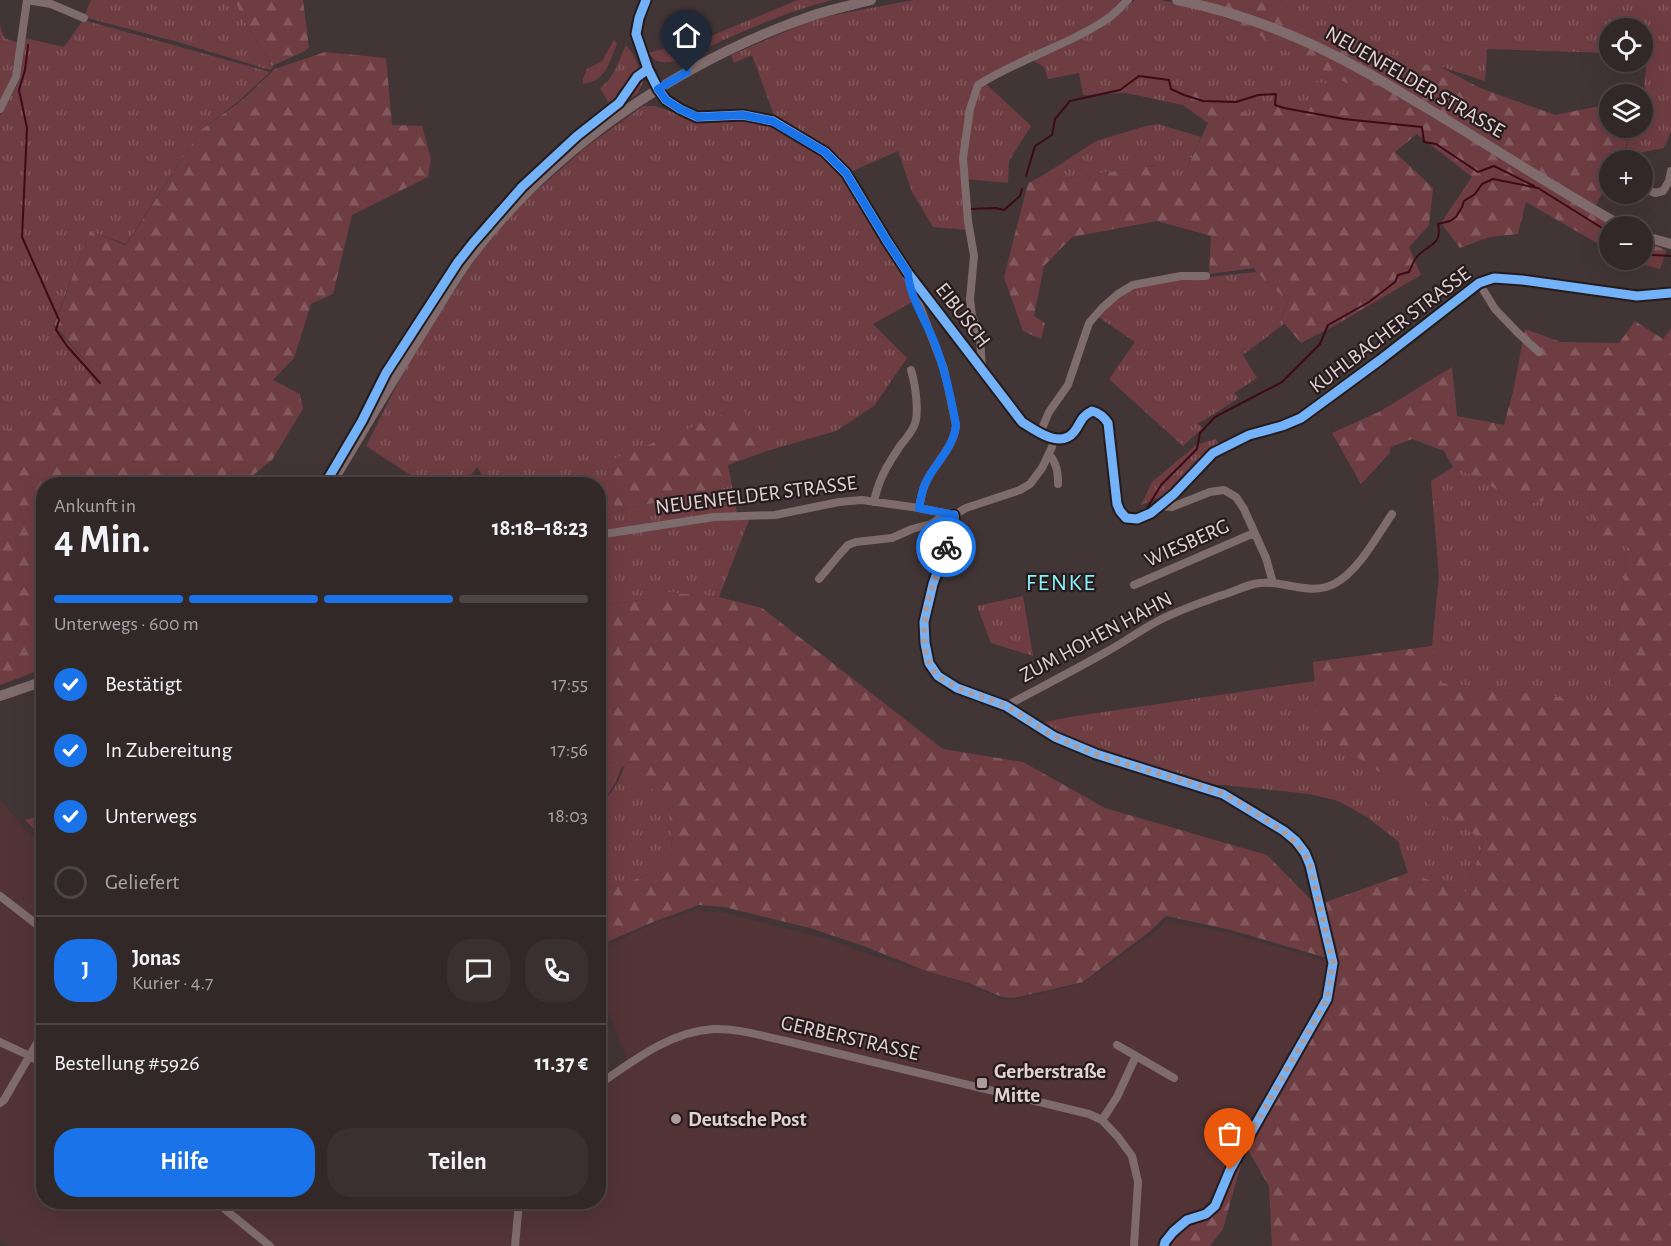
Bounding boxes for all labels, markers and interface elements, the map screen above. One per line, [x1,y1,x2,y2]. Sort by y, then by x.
pin [661,10,712,72]
map controls [1599,18,1653,270]
button: locate [1599,18,1653,72]
icon: home [670,19,703,52]
street label: NEUENFELDER STRASSE [1322,22,1508,142]
button: layers [1599,84,1653,138]
button: + [1599,150,1653,204]
button: − [1599,216,1653,270]
street label: KUHLBACHER STRASSE [1306,263,1474,397]
street label: EIBUSCH [932,279,994,351]
street label: NEUENFELDER STRASSE [654,472,858,518]
text: Ankunft in [54,496,136,516]
street label: WIESBERG [1142,515,1232,571]
text: 18:18–18:23 [492,517,588,539]
courier [916,517,976,577]
text: 4 Min. [54,521,150,560]
icon: bike [930,531,963,564]
district label: FENKE [1026,571,1096,595]
street label: ZUM HOHEN HAHN [1016,588,1176,686]
text: Unterwegs · 600 m [54,614,199,634]
icon: check [54,668,87,701]
text: Bestätigt [105,673,182,695]
text: 17:55 [551,674,588,694]
icon: check [54,734,87,767]
text: In Zubereitung [105,739,232,761]
text: 17:56 [550,740,588,760]
icon: check [54,800,87,833]
text: Unterwegs [105,805,197,827]
text: 18:03 [548,806,588,826]
text: Geliefert [105,871,179,893]
button: chat [447,939,510,1002]
button: phone [525,939,588,1002]
text: Jonas [132,947,180,969]
text: J [82,959,89,981]
text: Kurier · 4.7 [132,973,213,993]
street label: GERBERSTRASSE [779,1012,921,1064]
text: Bestellung #5926 [54,1052,200,1074]
text: 11.37 € [535,1052,588,1074]
place label: Gerberstraße Mitte [994,1061,1106,1106]
marker: Gerberstraße Mitte [975,1076,989,1090]
pin [1204,1108,1255,1170]
place label: Deutsche Post [688,1109,806,1130]
marker: Deutsche Post [669,1112,683,1126]
icon: bag [1213,1117,1246,1150]
button: Hilfe [54,1128,315,1197]
button: Teilen [327,1128,588,1197]

